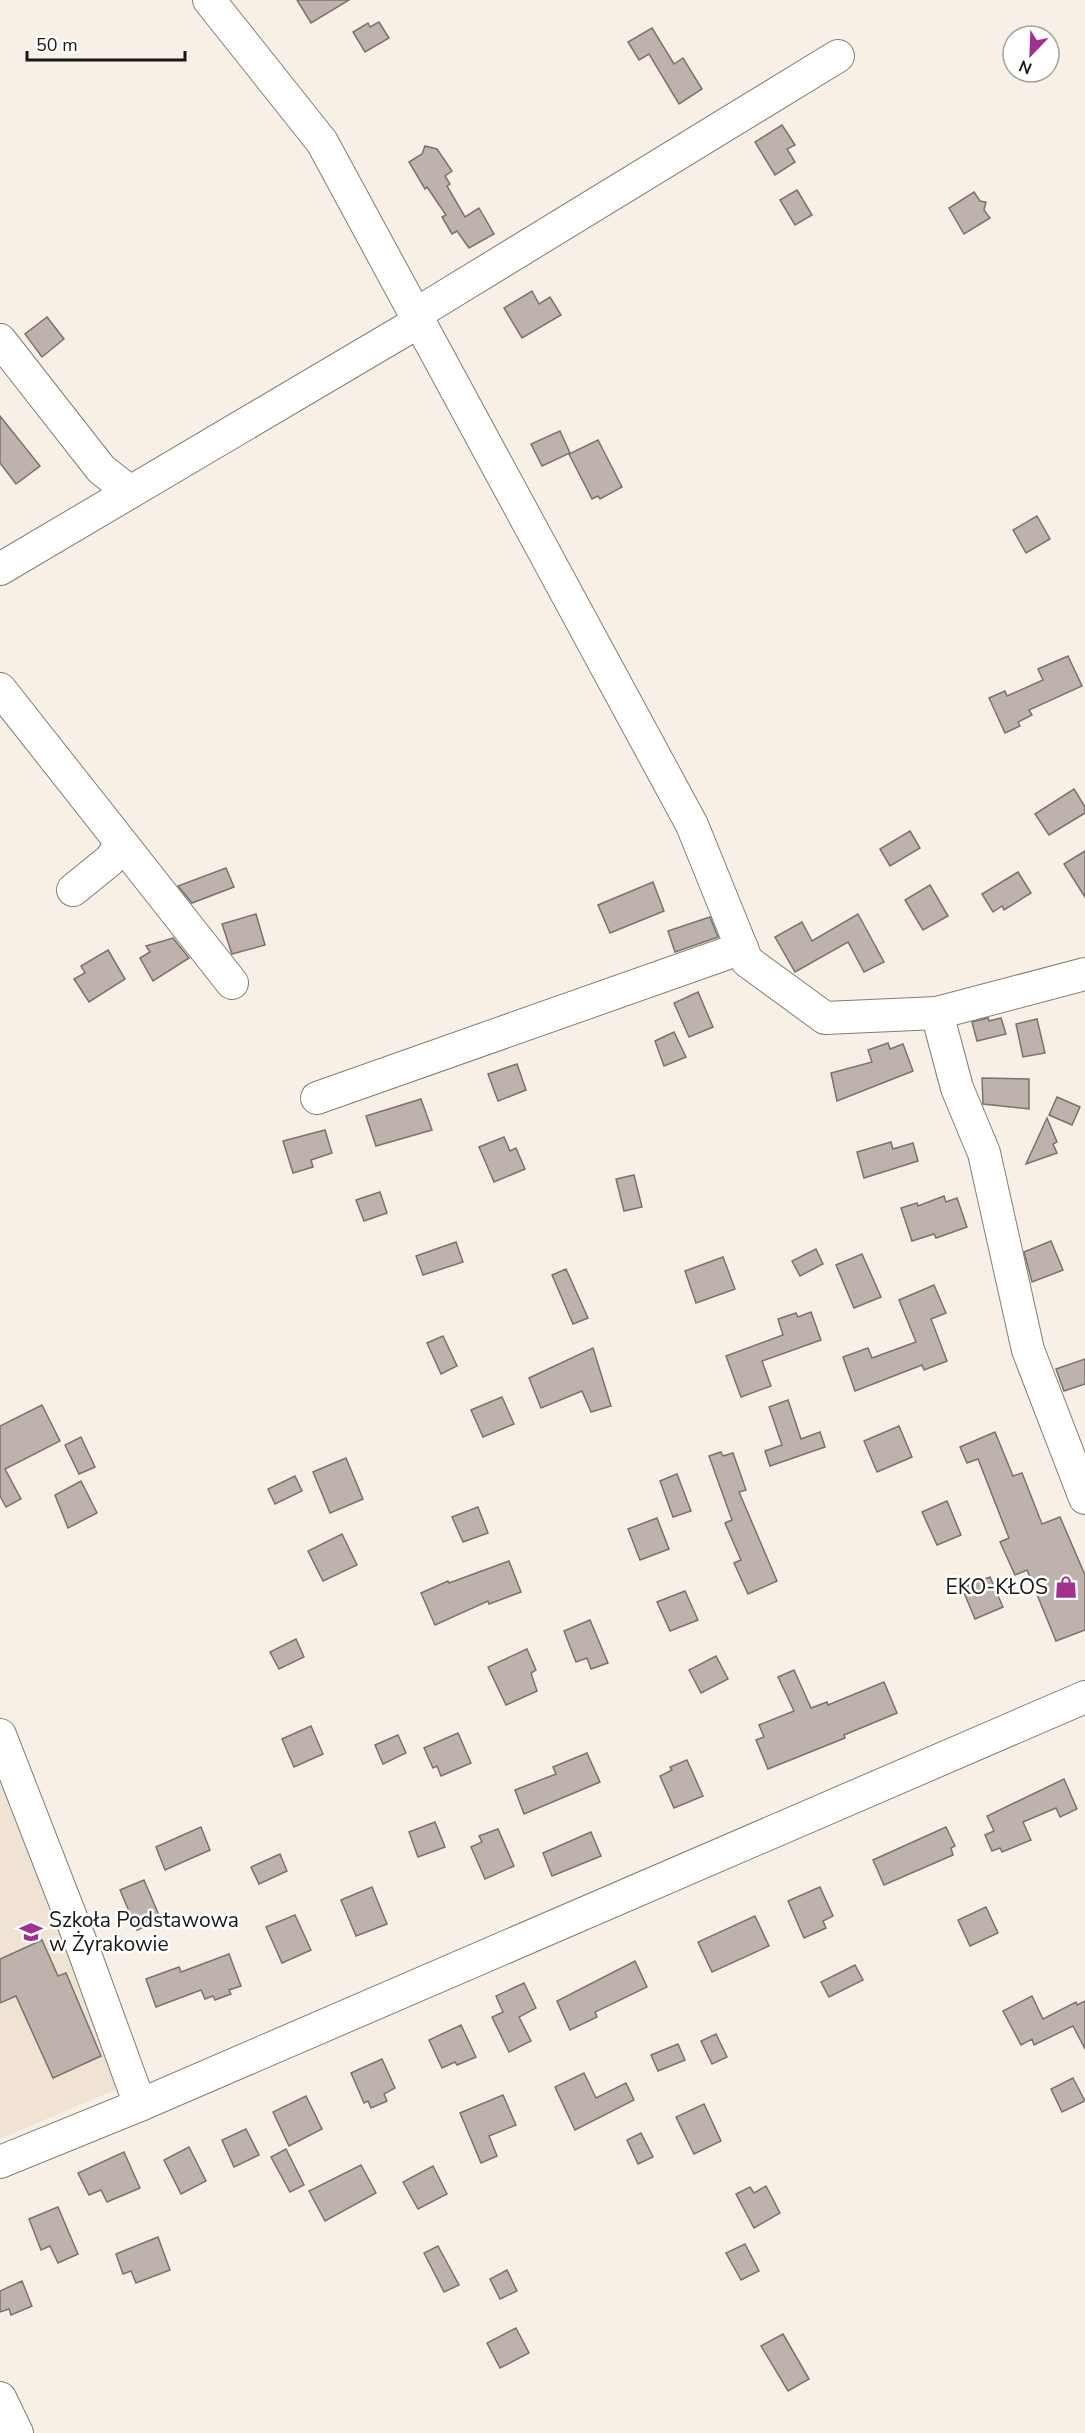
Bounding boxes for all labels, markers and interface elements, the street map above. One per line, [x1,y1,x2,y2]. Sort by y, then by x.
scale bar [27,24,184,62]
north arrow [1001,24,1061,84]
text: 50 m [36,33,78,57]
text: N [1016,54,1035,79]
place label: EKO-KŁOS [945,1573,1048,1601]
shop icon: EKO-KŁOS [1053,1574,1079,1600]
place label: Szkoła Podstawowa w Żyrakowie [49,1906,239,1958]
school or university icon: Szkoła Podstawowa w Żyrakowie [18,1919,44,1945]

